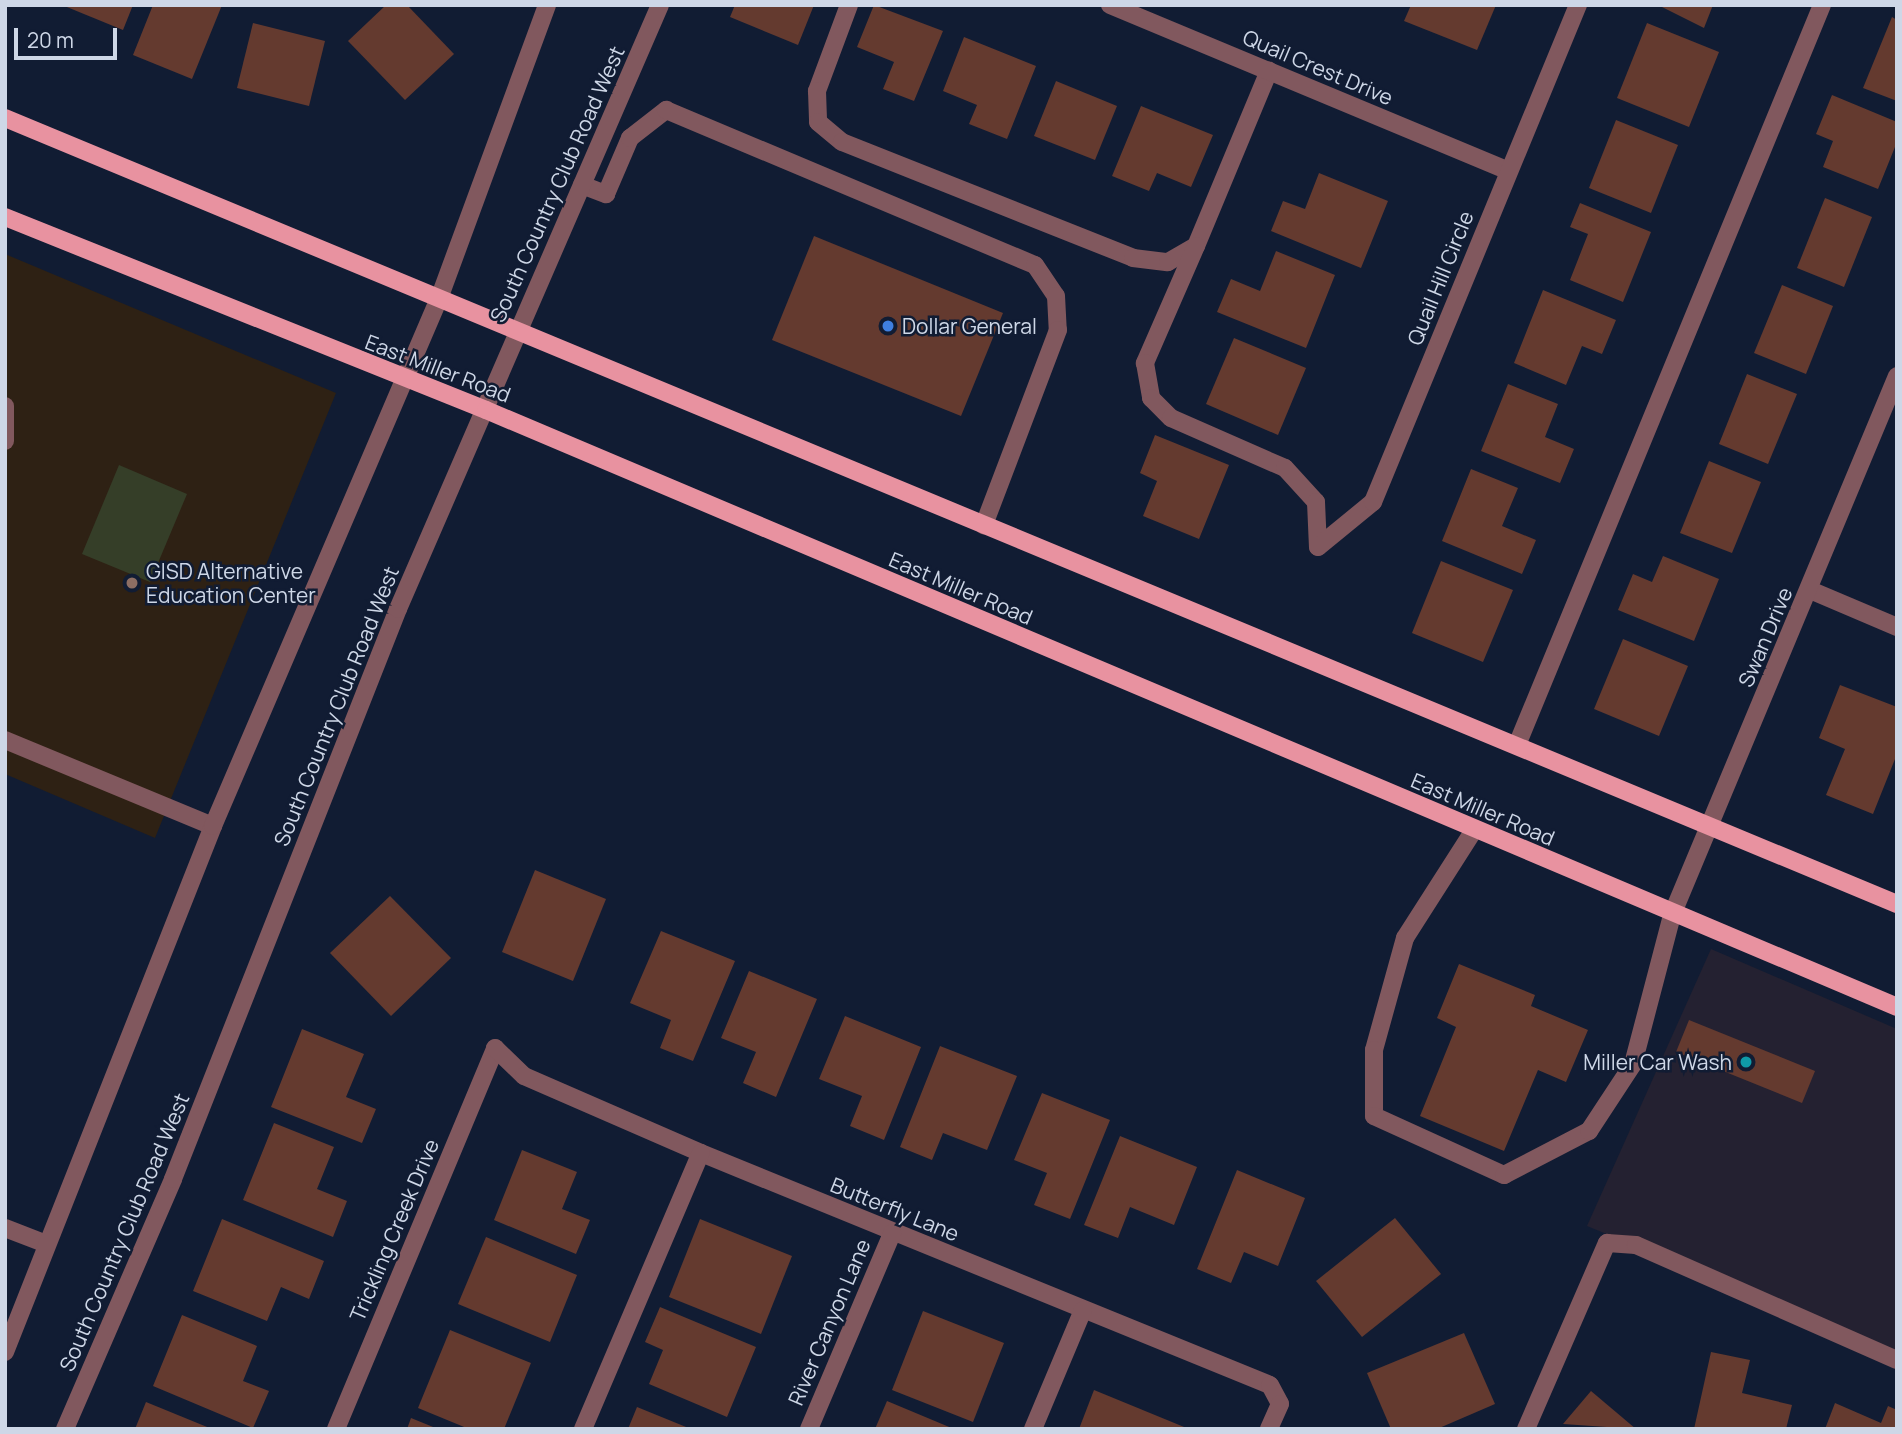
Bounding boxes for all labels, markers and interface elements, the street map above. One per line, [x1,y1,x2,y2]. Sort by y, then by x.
scale bar [18,14,121,58]
street label: Quail Crest Drive [1239,24,1397,110]
text: 20 m [27,26,74,54]
street label: South Country Club Road West [485,42,629,326]
street label: Quail Hill Circle [1402,207,1478,349]
place label: Dollar General [902,313,1037,339]
marker: Dollar General [880,318,896,334]
street label: East Miller Road [362,329,514,407]
street label: East Miller Road [885,546,1037,630]
place label: GISD Alternative Education Center [146,558,316,608]
street label: South Country Club Road West [268,562,404,850]
marker: GISD Alternative Education Center [124,575,140,591]
street label: Swan Drive [1733,583,1797,691]
street label: East Miller Road [1407,767,1559,851]
place label: Miller Car Wash [1583,1049,1732,1075]
marker: Miller Car Wash [1738,1054,1754,1070]
street label: South Country Club Road West [54,1089,194,1375]
street label: Trickling Creek Drive [344,1135,444,1325]
street label: Butterfly Lane [827,1172,963,1246]
street label: River Canyon Lane [783,1235,875,1409]

